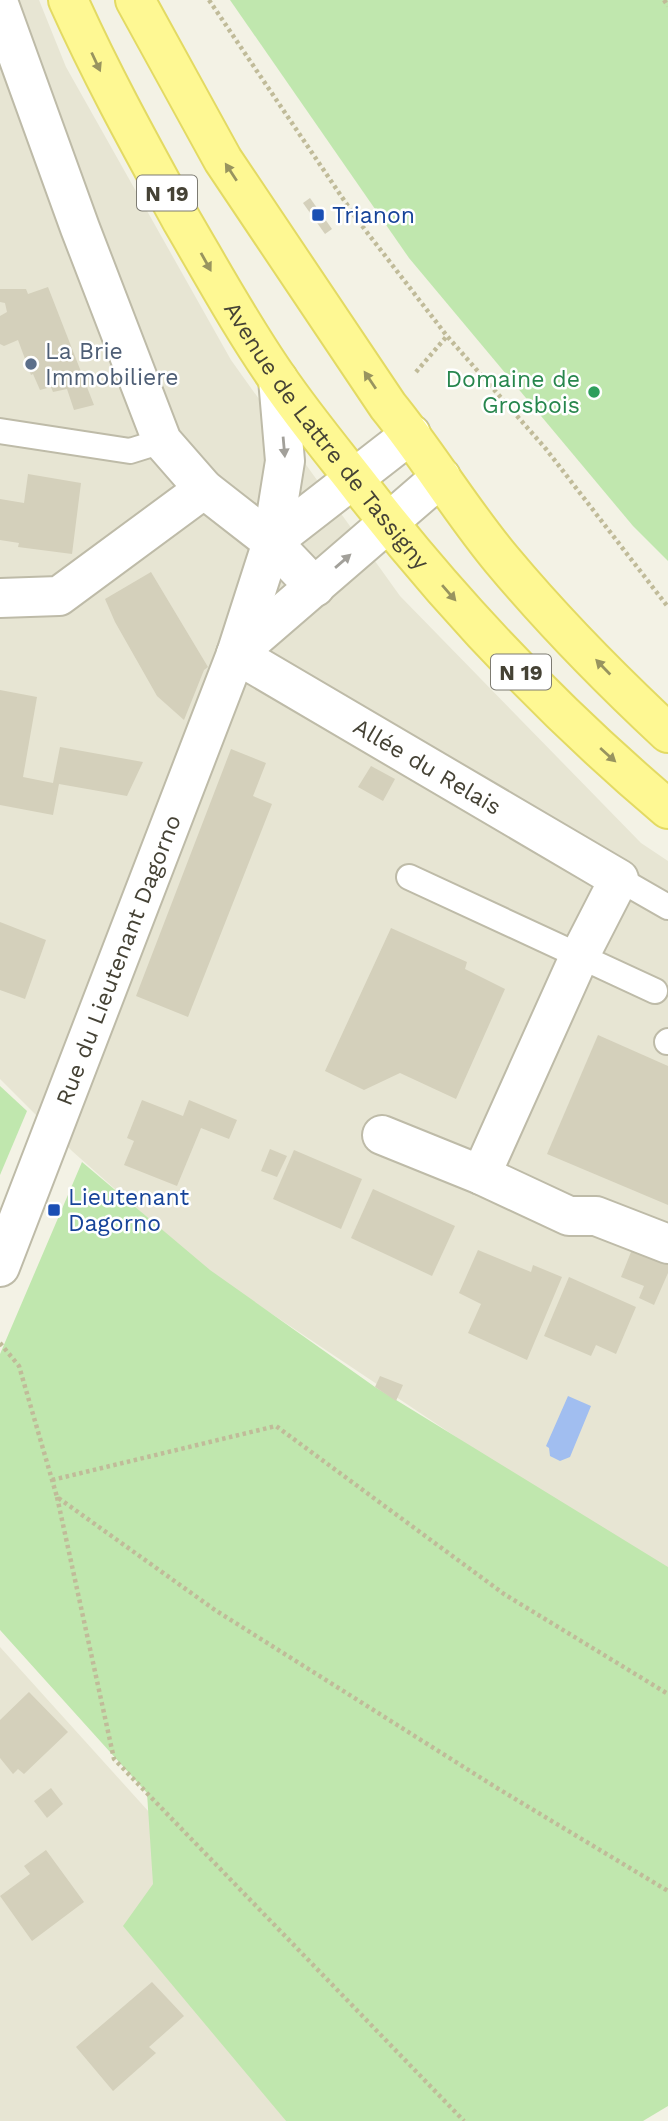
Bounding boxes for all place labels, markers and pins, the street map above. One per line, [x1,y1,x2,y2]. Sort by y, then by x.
place label: Trianon [332,202,415,229]
marker: Trianon [310,207,326,223]
place label: La Brie Immobiliere [45,338,179,391]
marker: La Brie Immobiliere [23,356,39,372]
place label: Domaine de Grosbois [446,366,580,419]
marker: Domaine de Grosbois [586,384,602,400]
place label: Lieutenant Dagorno [68,1184,190,1237]
marker: Lieutenant Dagorno [46,1202,62,1218]

